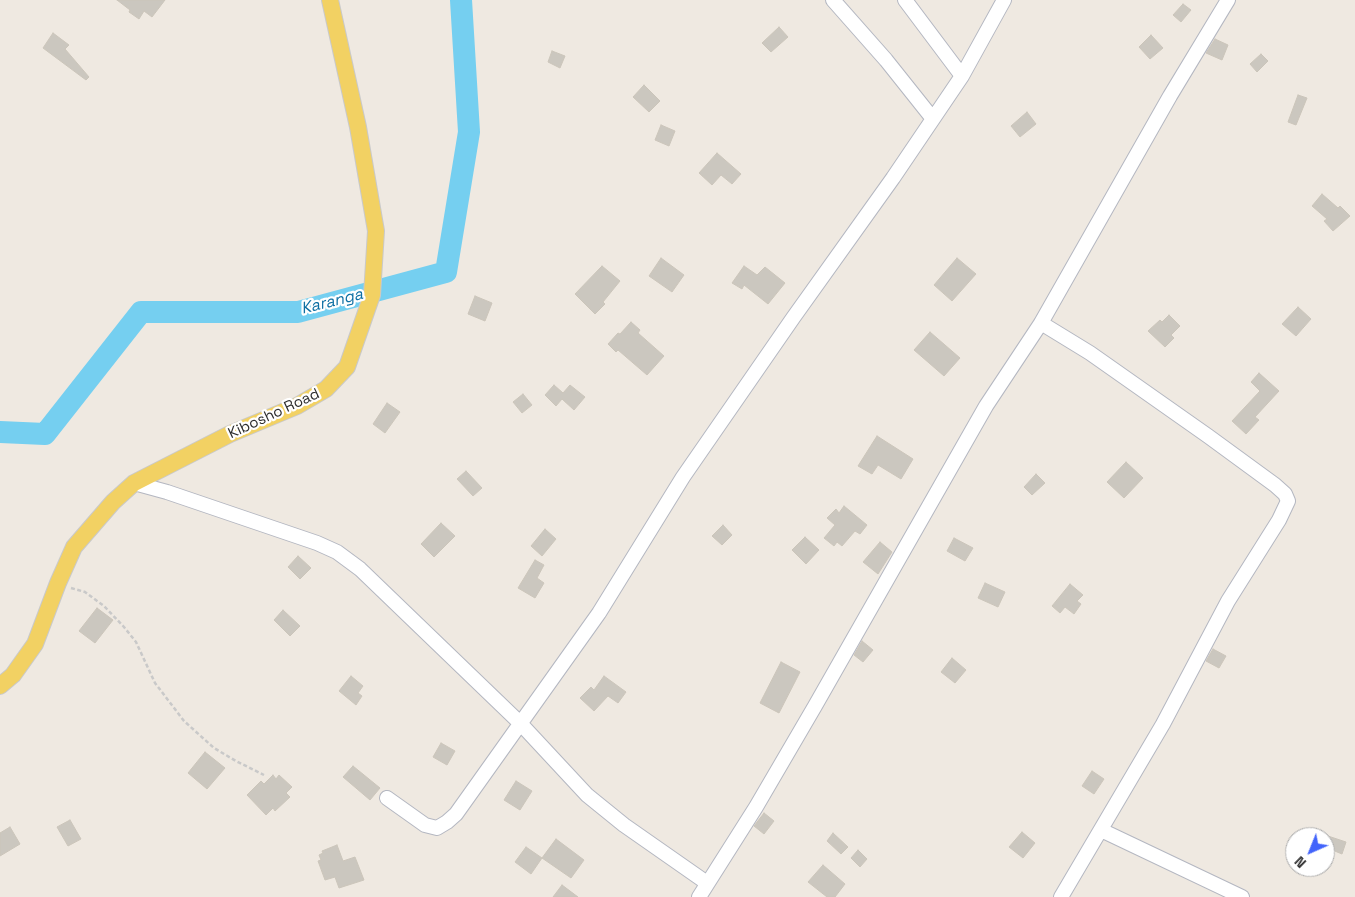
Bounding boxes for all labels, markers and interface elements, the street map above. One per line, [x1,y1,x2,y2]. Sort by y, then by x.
water label: Karanga [299,285,365,319]
street label: Kibosho Road [225,385,323,443]
north arrow [1285,827,1335,877]
text: N [1291,852,1310,872]

